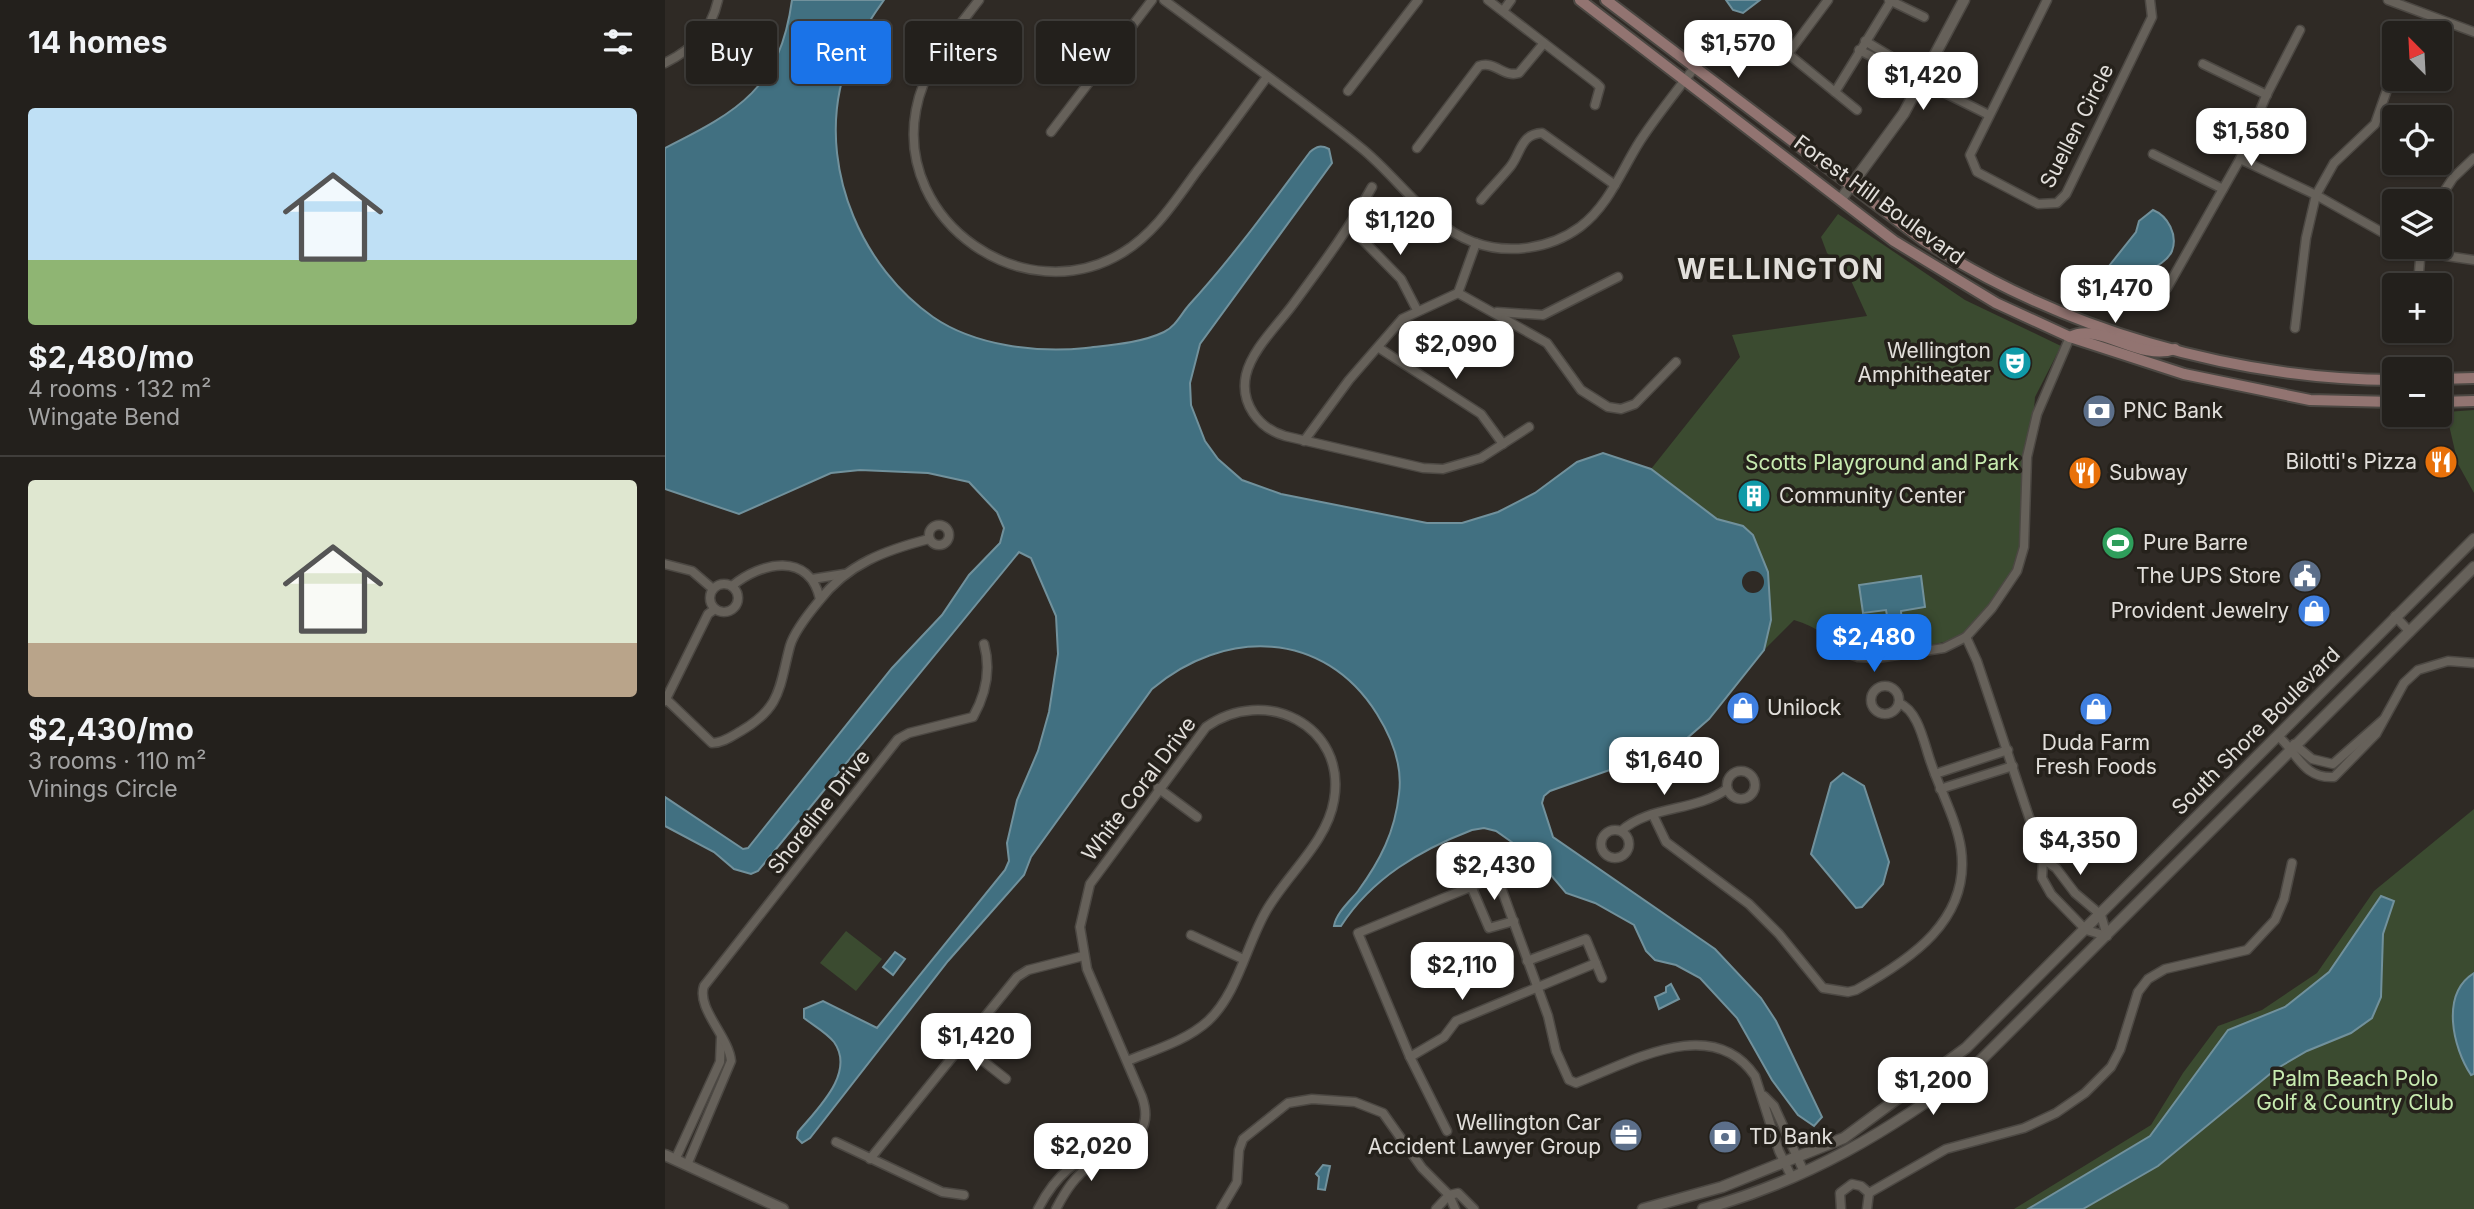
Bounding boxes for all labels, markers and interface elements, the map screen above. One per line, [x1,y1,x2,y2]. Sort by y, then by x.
pin: $1,570 [1681,20,1795,80]
chip: Buy [686,21,777,84]
chip: Rent [791,21,891,84]
chip: Filters [905,21,1022,84]
chip: New [1036,21,1135,84]
north arrow [2382,21,2452,91]
map controls [2382,21,2452,427]
icon: filters [599,23,637,61]
text: 14 homes [28,24,167,60]
text: $1,570 [1700,29,1776,57]
pin: $1,420 [1866,52,1980,112]
street label: Suellen Circle [2035,59,2119,192]
text: $1,420 [1884,61,1962,89]
button: locate [2382,105,2452,175]
pin: $1,580 [2194,108,2308,168]
text: $1,580 [2212,117,2290,145]
street label: Forest Hill Boulevard [1789,129,1969,270]
icon: home [270,154,396,280]
button: layers [2382,189,2452,259]
pin: $1,120 [1343,198,1457,257]
text: $1,120 [1365,206,1435,234]
district label: WELLINGTON [1677,252,1885,286]
pin: $1,470 [2058,266,2172,325]
button: + [2382,273,2452,343]
text: $1,470 [2077,274,2153,302]
pin: $2,090 [1399,322,1513,381]
text: $2,090 [1415,330,1497,358]
place label: Wellington Amphitheater [1857,338,1991,387]
text: $2,480/mo [28,339,194,375]
theatre icon: Wellington Amphitheater [1996,344,2034,382]
button: − [2382,357,2452,427]
text: 4 rooms · 132 m² [28,375,211,403]
bank icon: PNC Bank [2080,392,2118,430]
place label: PNC Bank [2123,398,2223,423]
text: Wingate Bend [28,403,180,431]
restaurant icon: Bilotti's Pizza [2422,443,2460,481]
place label: Bilotti's Pizza [2285,449,2417,474]
park label: Scotts Playground and Park [1745,450,2019,475]
restaurant icon: Subway [2066,454,2104,492]
place label: Subway [2109,460,2188,485]
building icon: Community Center [1735,477,1773,515]
place label: Community Center [1779,483,1966,508]
sports icon: Pure Barre [2099,524,2137,562]
icon: home [270,526,396,652]
place label: Pure Barre [2143,530,2248,555]
public building icon: The UPS Store [2286,557,2324,595]
place label: The UPS Store [2136,563,2281,588]
shop icon: Provident Jewelry [2295,592,2333,630]
place label: Provident Jewelry [2111,598,2289,623]
pin: $2,480 [1817,614,1931,674]
text: $2,480 [1832,623,1916,651]
street label: South Shore Boulevard [2166,641,2345,820]
shop icon: Unilock [1724,689,1762,727]
shop icon: Duda Farm Fresh Foods [2077,690,2115,728]
place label: Unilock [1767,695,1842,720]
text: $2,430/mo [28,711,194,747]
street label: White Coral Drive [1076,712,1201,866]
place label: Duda Farm Fresh Foods [2035,730,2157,779]
pin: $1,640 [1607,738,1721,797]
street label: Shoreline Drive [762,744,875,879]
text: $1,640 [1625,746,1703,774]
text: 3 rooms · 110 m² [28,747,206,775]
text: Vinings Circle [28,775,178,803]
pin: $4,350 [2023,818,2137,877]
text: $4,350 [2039,826,2121,854]
pin: $2,430 [1437,842,1551,902]
text: $2,430 [1452,851,1536,879]
pin: $2,110 [1405,942,1519,1002]
text: $2,110 [1427,951,1497,979]
pin: $1,420 [919,1014,1033,1073]
text: $1,420 [937,1022,1015,1050]
pin: $1,200 [1876,1058,1990,1117]
text: $1,200 [1894,1066,1972,1094]
park label: Palm Beach Polo Golf & Country Club [2256,1066,2454,1115]
place label: Wellington Car Accident Lawyer Group [1368,1110,1601,1159]
office icon: Wellington Car Accident Lawyer Group [1607,1116,1645,1154]
bank icon: TD Bank [1706,1118,1744,1156]
pin: $2,020 [1034,1124,1148,1183]
place label: TD Bank [1749,1124,1834,1149]
text: $2,020 [1050,1132,1132,1160]

